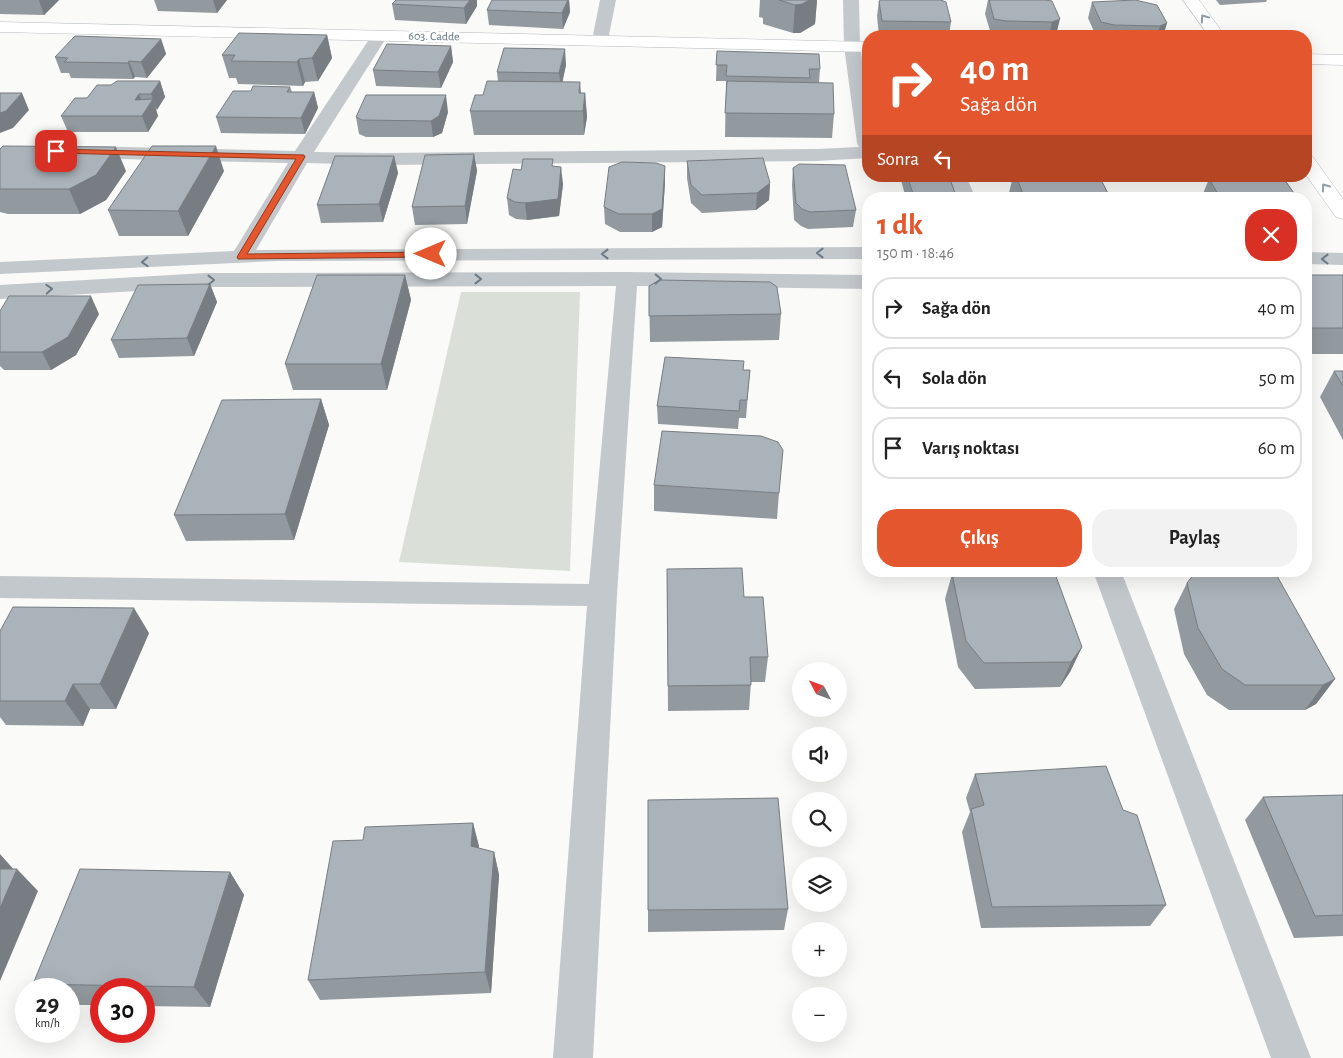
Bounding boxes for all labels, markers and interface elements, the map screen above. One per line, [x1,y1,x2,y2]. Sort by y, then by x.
one-way arrow [1201,14,1210,24]
street label: 603. Cadde [408,30,460,42]
icon: right [877,50,942,115]
text: 40 m [960,52,1029,87]
text: Sağa dön [960,93,1038,115]
pin [35,130,77,172]
icon: arrive [42,137,70,165]
icon: left [929,145,957,173]
text: Sonra [877,150,919,169]
one-way arrow [1322,183,1331,193]
button: close [1245,209,1297,261]
text: 1 dk [877,210,923,240]
position arrow [404,227,456,279]
text: 150 m · 18:46 [877,245,954,261]
one-way arrow [816,248,824,258]
one-way arrow [601,249,608,259]
one-way arrow [1320,254,1328,264]
one-way arrow [141,256,149,267]
one-way arrow [475,274,483,284]
one-way arrow [655,274,663,284]
one-way arrow [208,275,215,285]
one-way arrow [45,284,53,295]
icon: right [879,294,907,322]
text: Sağa dön [922,299,991,318]
text: 40 m [1257,299,1295,318]
icon: left [879,364,907,392]
text: Sola dön [922,369,987,388]
text: 50 m [1259,369,1295,388]
icon: arrive [879,434,907,462]
text: Varış noktası [922,439,1020,458]
text: 60 m [1258,439,1295,458]
button: Çıkış [877,509,1082,567]
button: Paylaş [1092,509,1297,567]
north arrow [792,662,848,718]
map controls [792,662,847,1042]
button: sound [792,727,847,782]
button: search [792,792,847,847]
button: layers [792,857,847,912]
button: + [792,922,847,977]
speed limit sign: 30 [90,978,155,1043]
button: − [792,987,847,1042]
text: 29 [36,992,59,1017]
text: km/h [35,1017,60,1029]

